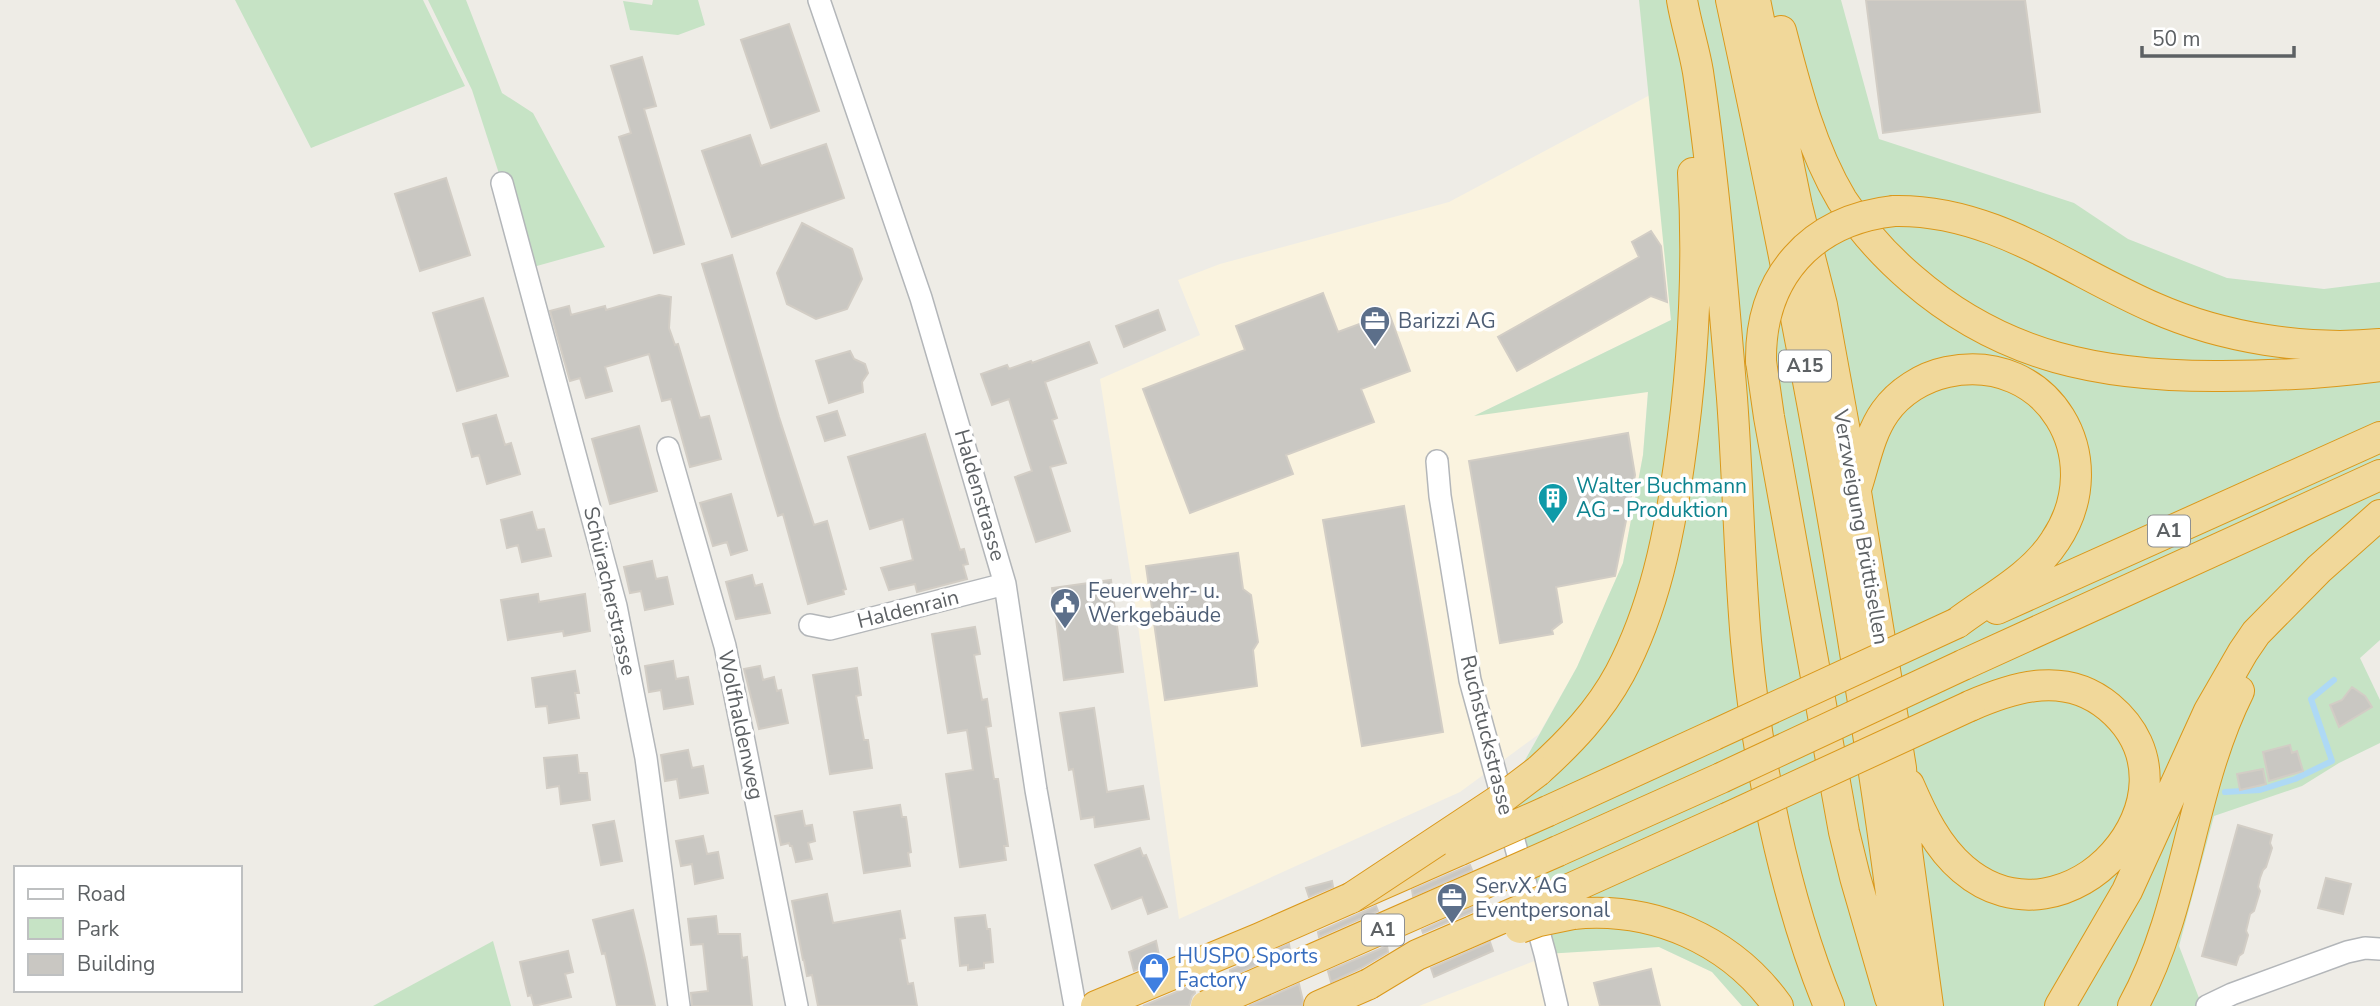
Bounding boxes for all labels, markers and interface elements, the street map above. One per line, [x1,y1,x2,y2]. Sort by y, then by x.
scale bar [2142,14,2294,58]
text: 50 m [2152,25,2201,53]
office icon: Barizzi AG [1358,304,1392,348]
place label: Barizzi AG [1398,307,1496,335]
road number: A15 [1779,350,1831,382]
street label: Verzweigung Brüttisellen [1826,406,1895,647]
street label: Haldenstrasse [948,426,1012,564]
place label: Walter Buchmann AG - Produktion [1576,472,1747,524]
building icon: Walter Buchmann AG - Produktion [1536,481,1570,525]
street label: Schüracherstrasse [577,504,643,678]
road number: A1 [2148,516,2190,546]
place label: Feuerwehr- u. Werkgebäude [1088,577,1221,629]
street label: Haldenrain [854,583,962,635]
public building icon: Feuerwehr- u. Werkgebäude [1048,586,1082,630]
street label: Wolfhaldenweg [712,648,770,802]
street label: Ruchstuckstrasse [1454,652,1520,818]
legend [14,866,242,992]
place label: ServX AG Eventpersonal [1475,872,1611,924]
text: Road [77,880,126,908]
office icon: ServX AG Eventpersonal [1435,881,1469,925]
road number: A1 [1362,914,1404,946]
text: Park [77,915,119,943]
place label: HUSPO Sports Factory [1177,942,1318,994]
text: Building [77,950,155,978]
shop icon: HUSPO Sports Factory [1137,951,1171,995]

